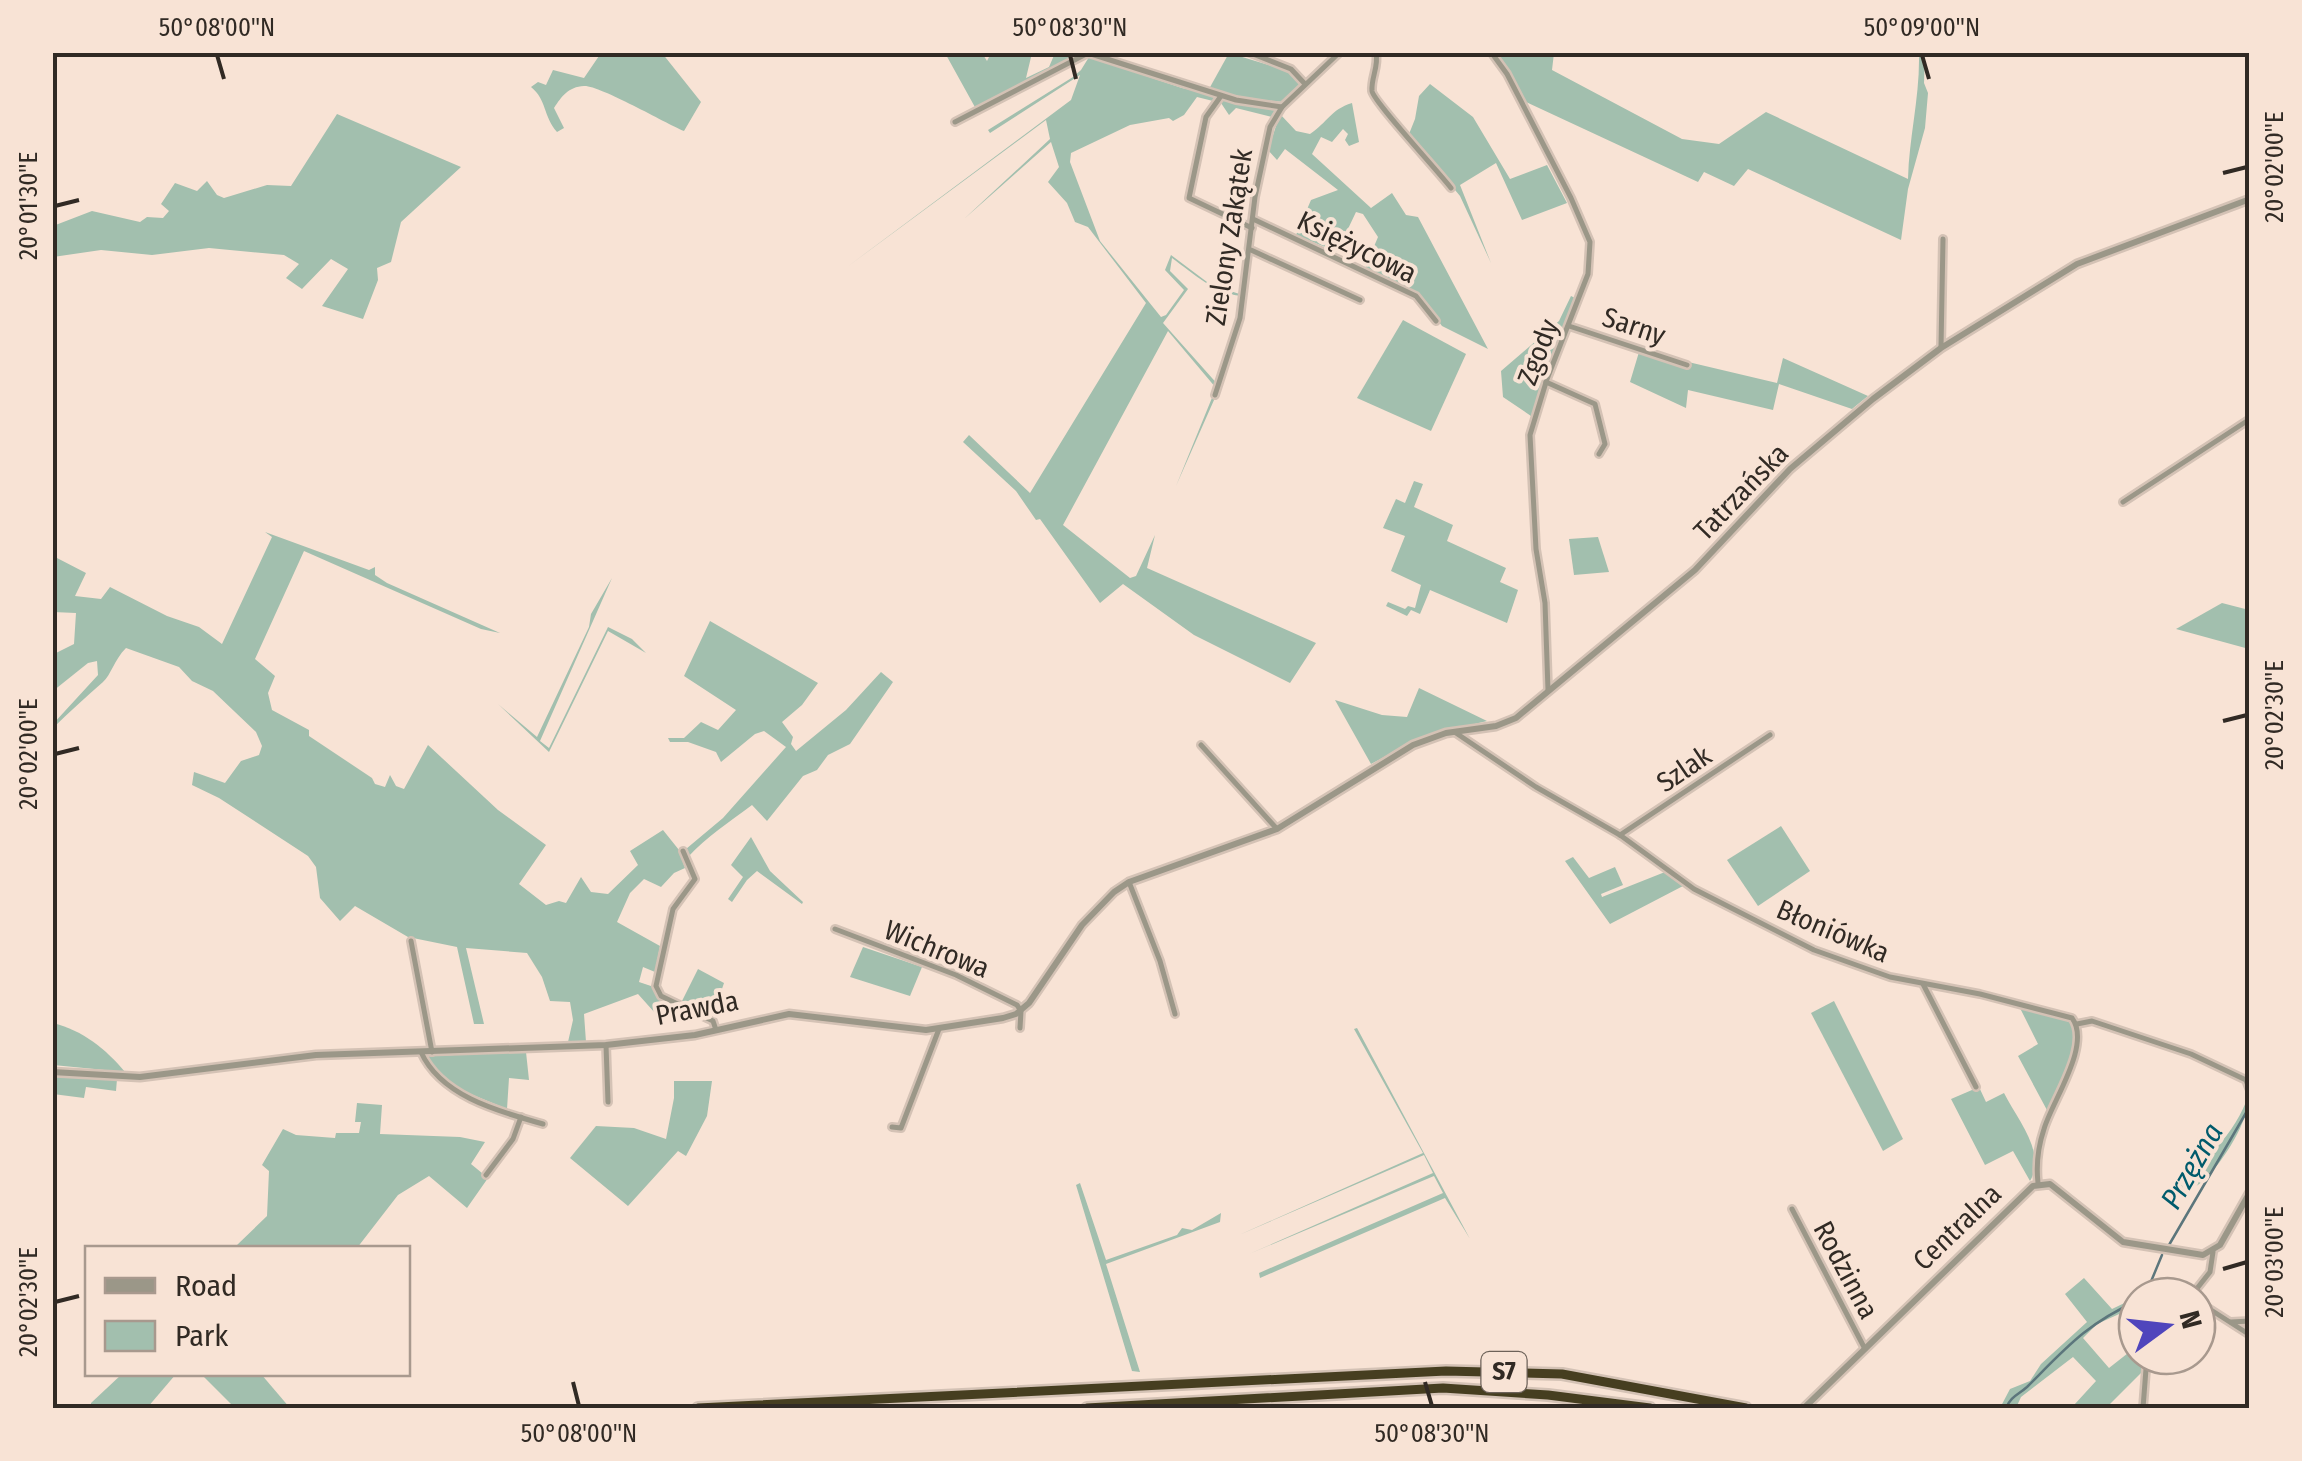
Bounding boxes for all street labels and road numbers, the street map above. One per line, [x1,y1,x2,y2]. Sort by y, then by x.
street label: Zielony Zakątek [1199,145,1259,328]
street label: Księżycowa [1292,204,1422,290]
street label: Sarny [1598,300,1670,352]
street label: Zgody [1511,314,1566,389]
street label: Tatrzańska [1687,437,1795,547]
street label: Szlak [1650,738,1718,799]
street label: Błoniówka [1772,893,1894,969]
street label: Wichrowa [880,913,994,985]
street label: Prawda [653,984,741,1032]
street label: Centralna [1906,1177,2008,1277]
street label: Rodzinna [1807,1215,1885,1325]
road number: S7 [1482,1352,1526,1392]

